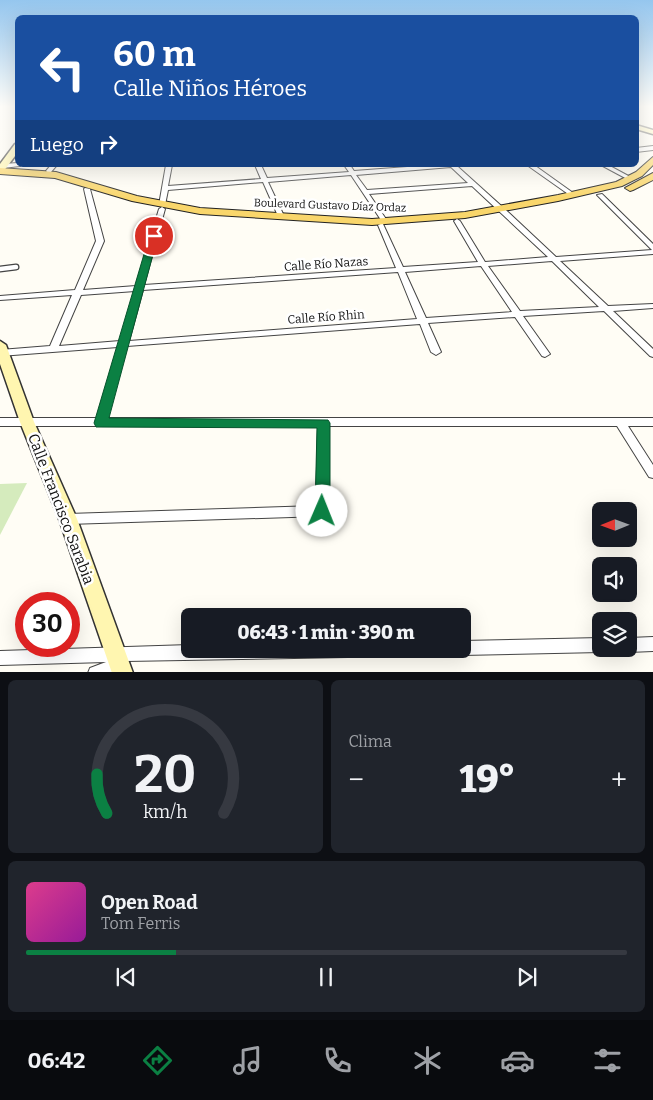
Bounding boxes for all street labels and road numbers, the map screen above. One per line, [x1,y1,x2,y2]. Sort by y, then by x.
street label: Boulevard Gustavo Díaz Ordaz [254,196,406,215]
street label: Calle Río Nazas [283,254,369,274]
street label: Calle Río Rhin [287,307,365,327]
street label: Calle Francisco Sarabia [24,431,98,587]

